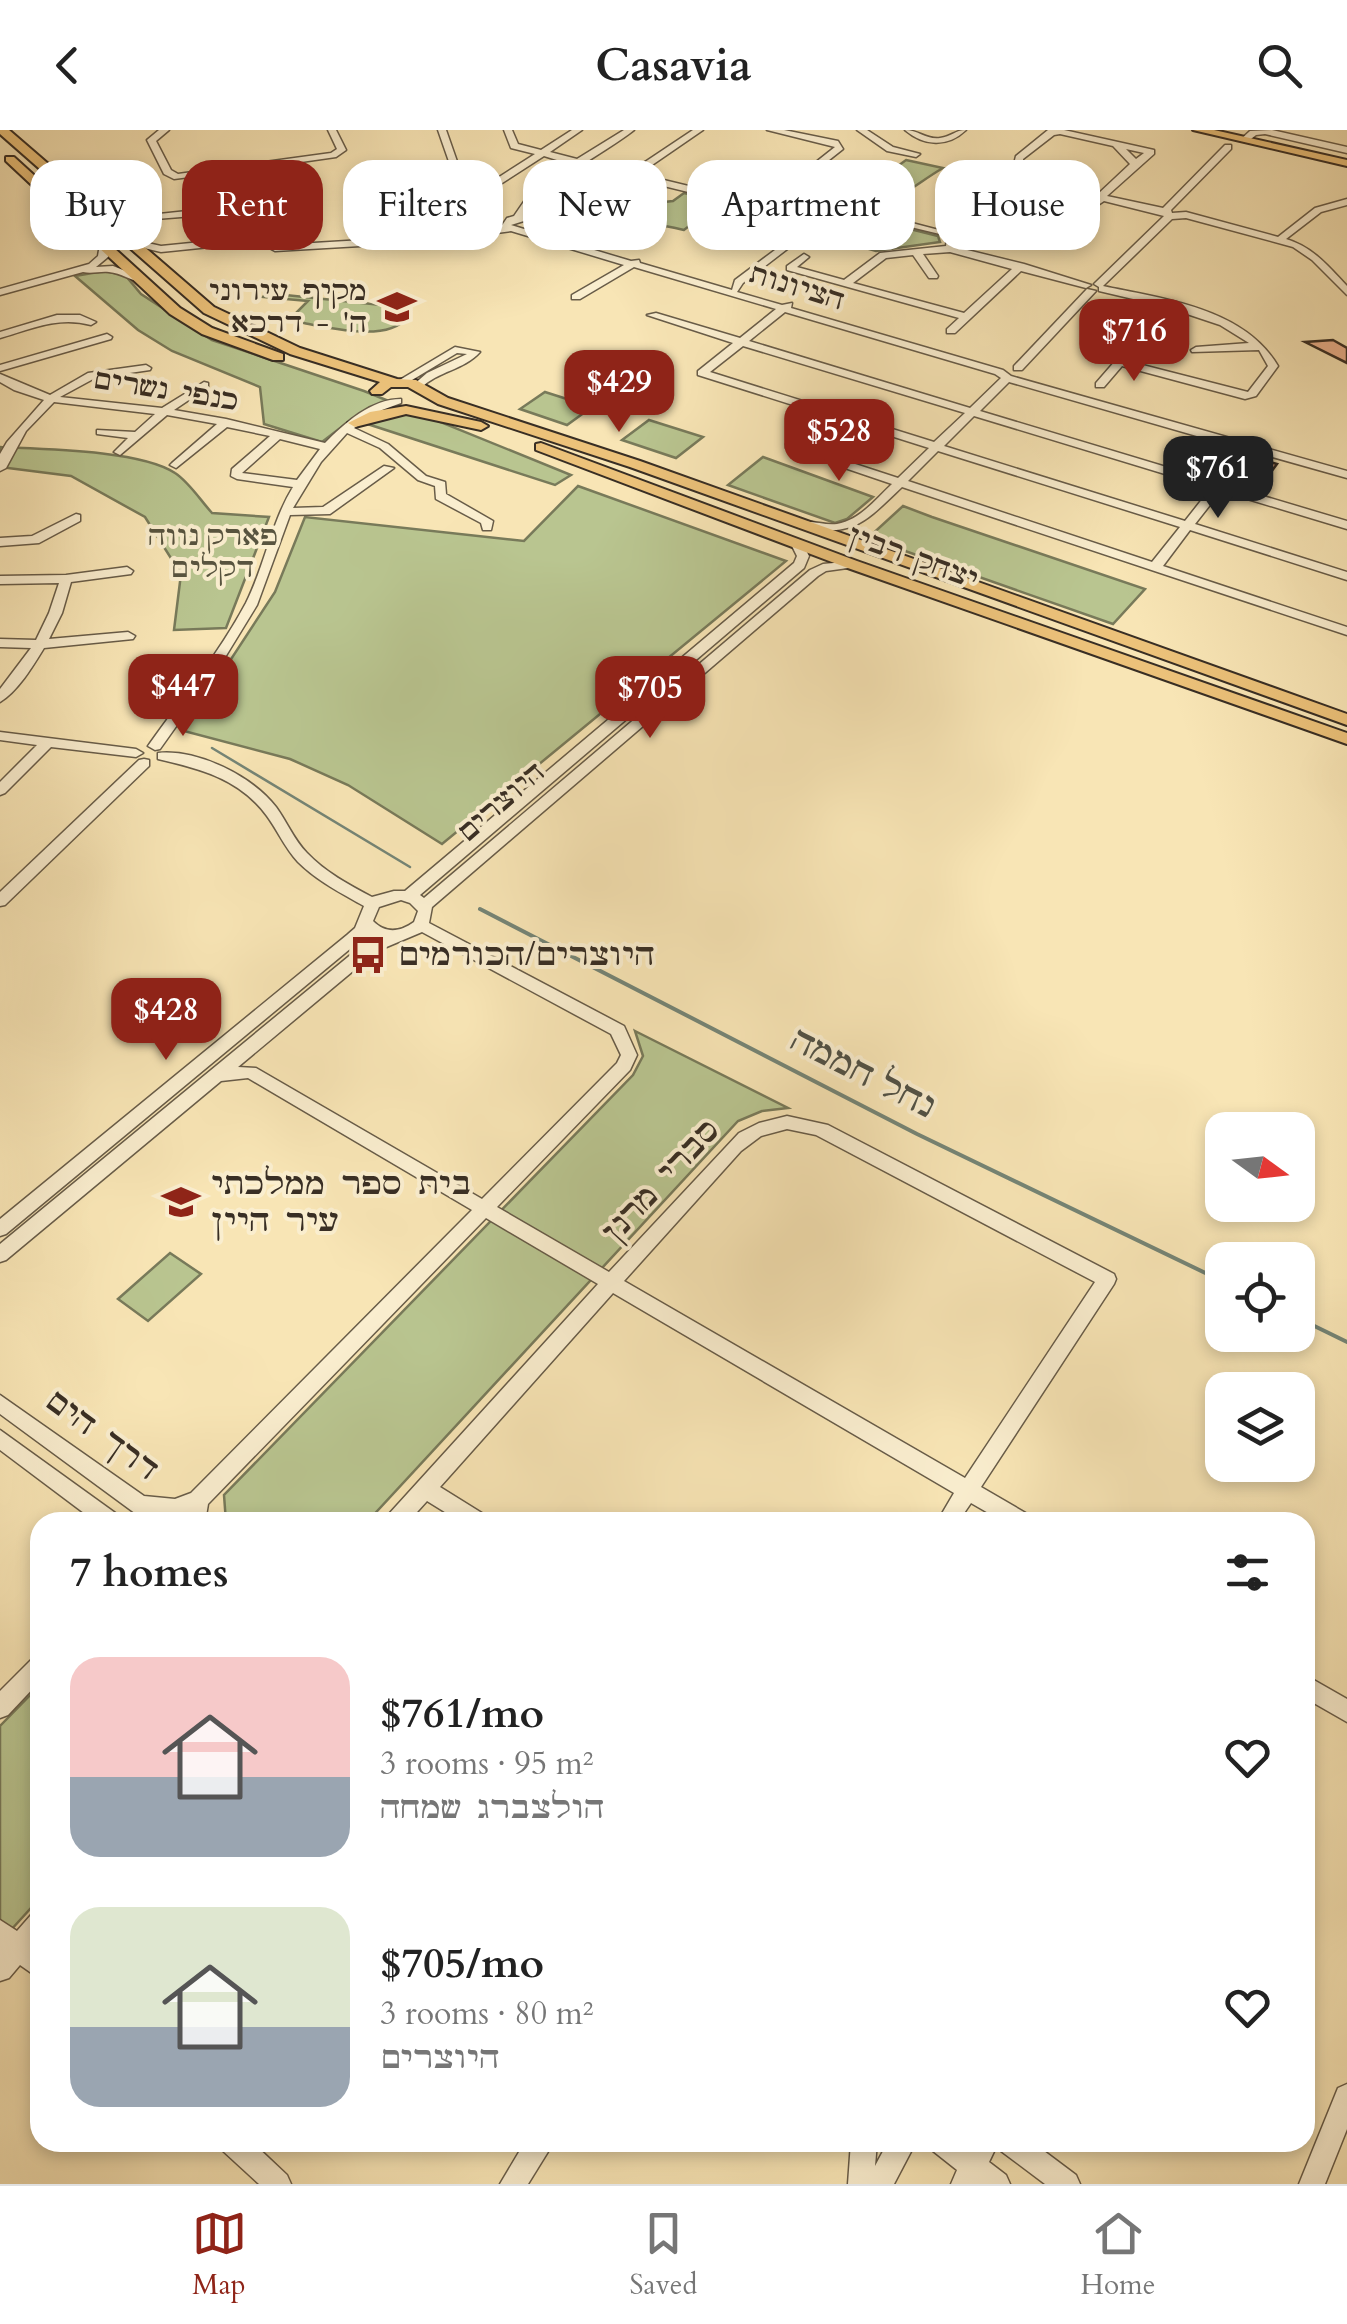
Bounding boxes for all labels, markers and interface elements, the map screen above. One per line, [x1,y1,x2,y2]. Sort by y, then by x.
text: Casavia [595,35,752,96]
icon: back [40,38,95,93]
icon: search [1252,38,1307,93]
chip: Buy [30,160,162,250]
chip: Rent [182,160,323,250]
chip: Filters [343,160,503,250]
chip: New [523,160,667,250]
chip: Apartment [687,160,915,250]
chip: House [935,160,1100,250]
street label: הציונות [745,255,849,319]
place label: מקיף עירוני ה' - דרכא [209,272,367,342]
school or university icon: מקיף עירוני ה' - דרכא [376,286,418,328]
pin: $716 [1075,299,1193,384]
text: $716 [1101,309,1167,353]
pin: $429 [560,350,678,435]
street label: כנפי נשרים [91,360,241,420]
text: $429 [586,360,652,404]
pin: $528 [780,399,898,484]
text: $528 [806,409,872,453]
pin: $761 [1159,436,1277,521]
text: $761 [1185,446,1251,490]
street label: יצחק רבין [842,516,984,598]
park label: פארק נווה דקלים [148,517,278,587]
pin: $447 [124,654,242,739]
pin: $705 [591,656,709,741]
text: $447 [150,664,216,708]
text: $705 [617,666,683,710]
street label: היוצרים [449,753,553,851]
place label: היוצרים/הכורמים [398,933,655,977]
bus stop icon: היוצרים/הכורמים [347,934,389,976]
pin: $428 [107,978,225,1063]
text: $428 [133,988,199,1032]
water label: נחל חממה [782,1016,944,1130]
street label: סברי מרנן [592,1109,730,1253]
north arrow [1205,1112,1315,1222]
map controls [1205,1112,1315,1482]
place label: בית ספר ממלכתי עיר היין [211,1162,472,1243]
school or university icon: בית ספר ממלכתי עיר היין [160,1181,202,1223]
button: locate [1205,1242,1315,1352]
button: layers [1205,1372,1315,1482]
street label: דרך הים [36,1379,168,1491]
text: 7 homes [70,1544,228,1601]
icon: filters [1220,1545,1275,1600]
text: $761/mo [380,1685,544,1742]
icon: home [150,1697,270,1817]
icon: heart [1220,1730,1275,1785]
text: 3 rooms · 95 m² [380,1742,593,1786]
text: הולצברג שמחה [380,1786,604,1830]
text: $705/mo [380,1935,544,1992]
icon: home [150,1947,270,2067]
icon: heart [1220,1980,1275,2035]
text: 3 rooms · 80 m² [380,1992,593,2036]
text: היוצרים [380,2036,499,2080]
tab: Map [192,2206,247,2304]
tab: Saved [630,2206,697,2304]
tab: Home [1081,2206,1155,2304]

